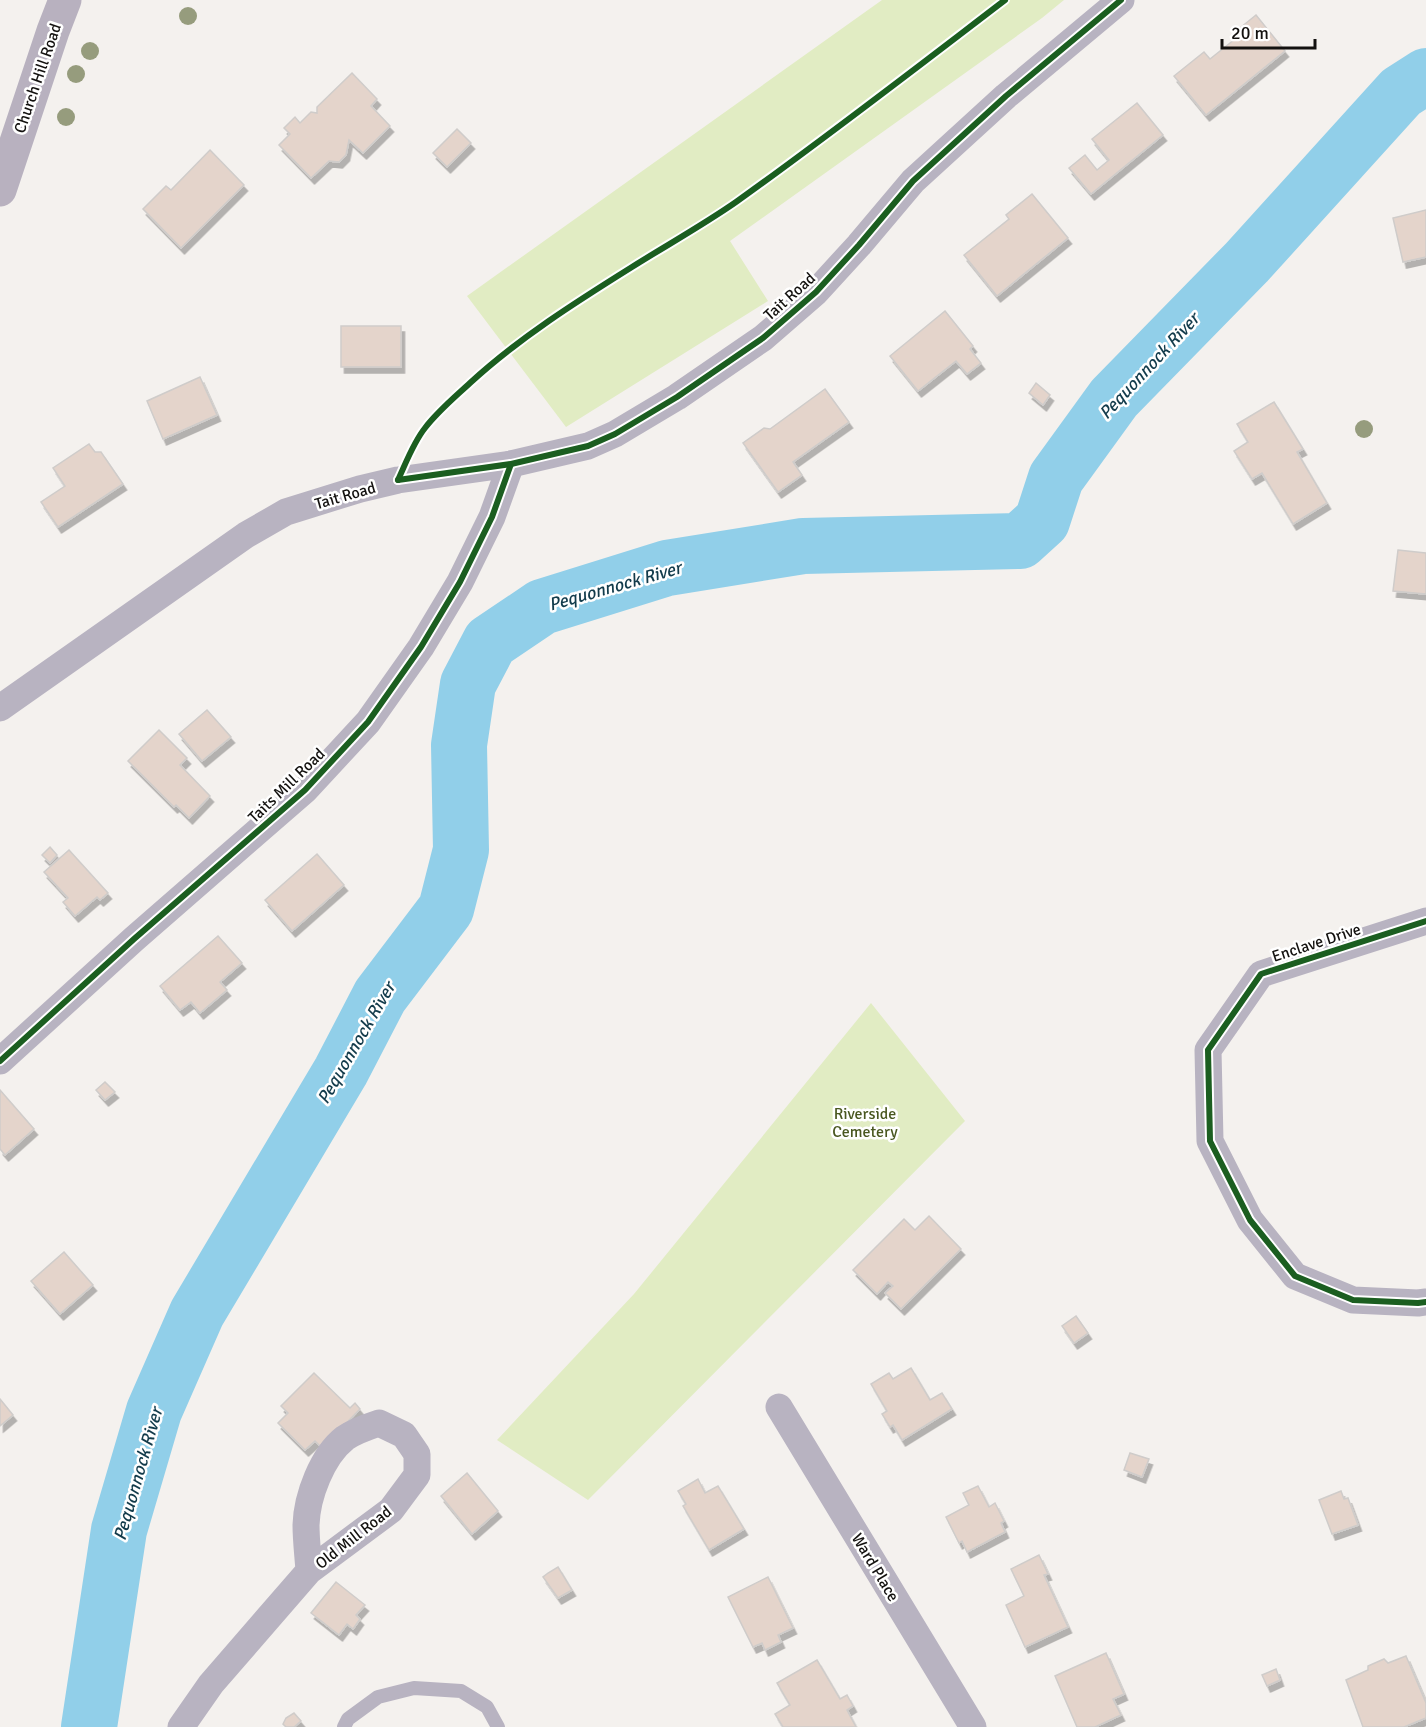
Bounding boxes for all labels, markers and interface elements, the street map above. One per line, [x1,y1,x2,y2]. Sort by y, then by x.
scale bar [1222,12,1315,50]
street label: Church Hill Road [10,21,66,136]
text: 20 m [1231,22,1269,44]
street label: Tait Road [760,268,820,325]
water label: Pequonnock River [1094,307,1205,424]
street label: Tait Road [312,478,378,514]
water label: Pequonnock River [546,556,686,615]
street label: Taits Mill Road [244,744,329,827]
street label: Enclave Drive [1269,919,1363,967]
water label: Pequonnock River [312,976,401,1108]
park label: Riverside Cemetery [832,1104,898,1142]
water label: Pequonnock River [109,1403,168,1543]
street label: Old Mill Road [311,1502,396,1574]
street label: Ward Place [847,1530,903,1605]

